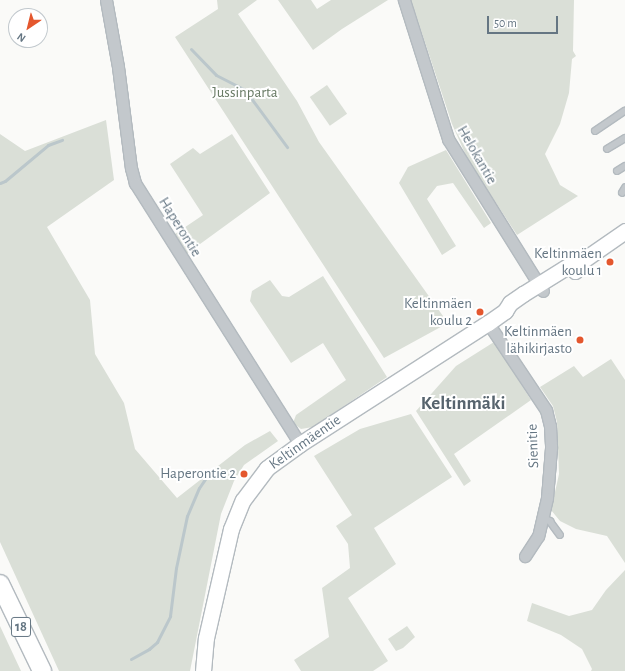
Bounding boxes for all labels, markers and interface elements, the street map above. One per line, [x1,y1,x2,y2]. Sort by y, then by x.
north arrow [8,8,48,48]
scale bar [489,8,560,34]
text: 50 m [494,17,517,29]
text: N [15,31,28,44]
park label: Jussinparta [212,84,278,102]
street label: Helokantie [453,123,501,187]
street label: Haperontie [155,194,205,260]
place label: Keltinmäen koulu 1 [534,244,602,279]
marker: Keltinmäen koulu 1 [605,257,615,267]
place label: Keltinmäen koulu 2 [404,294,472,329]
marker: Keltinmäen koulu 2 [475,307,485,317]
place label: Keltinmäen lähikirjasto [504,322,572,357]
marker: Keltinmäen lähikirjasto [575,335,585,345]
district label: Keltinmäki [421,393,505,415]
street label: Keltinmäentie [266,411,344,473]
street label: Sienitie [523,424,543,468]
place label: Haperontie 2 [160,465,236,483]
marker: Haperontie 2 [239,469,249,479]
road number: 18 [11,615,31,639]

